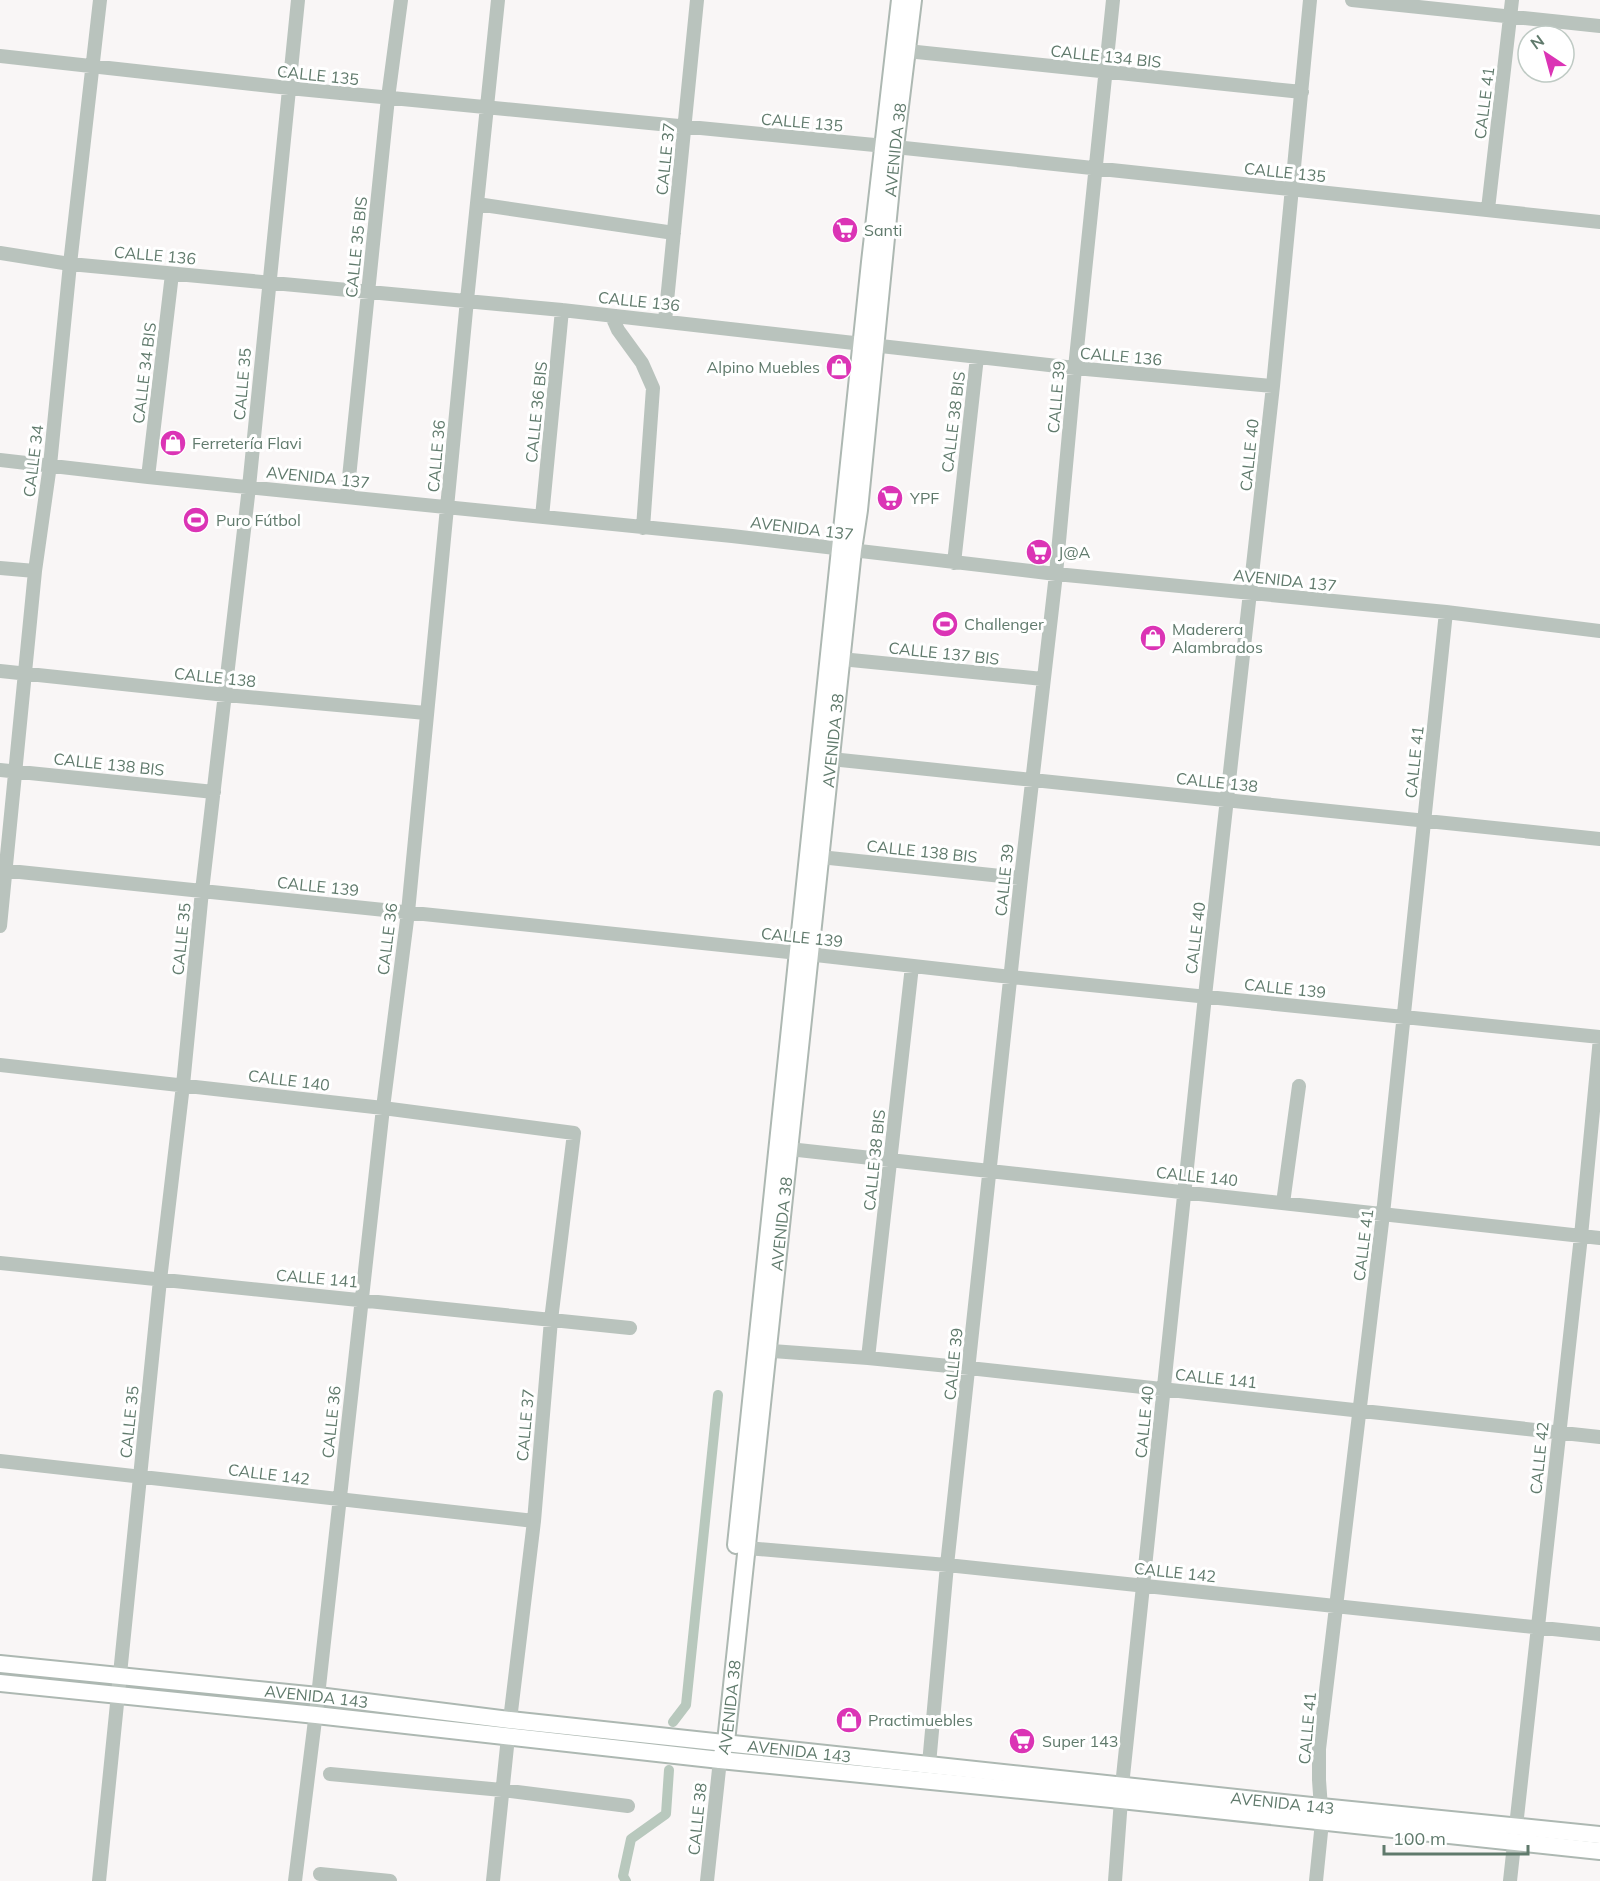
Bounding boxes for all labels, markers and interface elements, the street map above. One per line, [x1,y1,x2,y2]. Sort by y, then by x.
north arrow [1516,24,1576,84]
text: N [1526,30,1548,54]
street label: CALLE 134 BIS [1050,40,1162,72]
street label: CALLE 135 [276,61,360,89]
street label: CALLE 41 [1470,66,1498,140]
street label: AVENIDA 38 [880,102,910,198]
street label: CALLE 135 [760,108,844,136]
street label: CALLE 37 [651,122,679,196]
street label: CALLE 135 [1243,158,1327,186]
street label: CALLE 35 BIS [341,195,371,299]
supermarket icon: Santi [830,215,860,245]
place label: Santi [864,220,902,240]
street label: CALLE 136 [113,241,197,269]
street label: CALLE 136 [597,287,681,315]
street label: CALLE 34 BIS [128,321,160,425]
street label: CALLE 136 [1079,342,1163,370]
street label: CALLE 35 [229,347,255,421]
shop icon: Alpino Muebles [824,352,854,382]
place label: Alpino Muebles [707,357,820,377]
street label: CALLE 36 BIS [521,360,551,464]
street label: CALLE 39 [1043,360,1069,434]
street label: CALLE 38 BIS [937,370,969,474]
street label: CALLE 40 [1235,418,1263,492]
street label: CALLE 36 [423,419,449,493]
street label: CALLE 34 [19,423,47,498]
shop icon: Ferretería Flavi [158,428,188,458]
place label: Ferretería Flavi [192,433,302,453]
street label: AVENIDA 137 [265,462,371,492]
supermarket icon: YPF [875,483,905,513]
place label: YPF [909,488,939,508]
sports icon: Puro Fútbol [181,505,211,535]
place label: Puro Fútbol [216,510,301,530]
street label: AVENIDA 137 [749,512,855,544]
supermarket icon: J@A [1024,537,1054,567]
place label: J@A [1058,542,1091,562]
street label: AVENIDA 137 [1232,565,1338,595]
sports icon: Challenger [930,609,960,639]
place label: Challenger [964,614,1044,634]
place label: Maderera Alambrados [1172,619,1263,657]
shop icon: Maderera Alambrados [1138,623,1168,653]
street label: CALLE 137 BIS [888,637,1000,669]
street label: CALLE 138 [173,663,257,691]
street label: AVENIDA 38 [818,693,848,789]
street label: CALLE 41 [1400,725,1428,799]
street label: CALLE 138 BIS [53,748,165,780]
street label: CALLE 138 [1175,768,1259,796]
street label: CALLE 138 BIS [866,835,978,867]
street label: CALLE 39 [990,843,1018,917]
street label: CALLE 139 [276,872,360,900]
street label: CALLE 40 [1181,901,1209,975]
street label: CALLE 35 [167,902,195,976]
street label: CALLE 36 [373,902,401,976]
street label: CALLE 139 [760,923,844,951]
street label: CALLE 139 [1243,974,1327,1002]
street label: CALLE 140 [247,1065,331,1095]
street label: CALLE 38 BIS [859,1108,889,1212]
street label: CALLE 140 [1155,1162,1239,1190]
street label: AVENIDA 38 [766,1176,796,1272]
street label: CALLE 41 [1349,1208,1377,1282]
street label: CALLE 141 [275,1264,359,1292]
street label: CALLE 39 [939,1327,967,1401]
street label: CALLE 141 [1174,1364,1258,1392]
street label: CALLE 35 [115,1385,143,1459]
street label: CALLE 36 [317,1385,345,1459]
street label: CALLE 40 [1130,1385,1158,1459]
street label: CALLE 37 [512,1388,538,1462]
street label: CALLE 42 [1525,1421,1553,1495]
street label: CALLE 142 [227,1459,311,1489]
street label: CALLE 142 [1133,1558,1217,1586]
street label: AVENIDA 38 [713,1659,745,1757]
street label: AVENIDA 143 [264,1681,369,1712]
street label: CALLE 41 [1294,1691,1320,1765]
shop icon: Practimuebles [834,1705,864,1735]
place label: Practimuebles [868,1710,973,1730]
supermarket icon: Super 143 [1007,1726,1037,1756]
place label: Super 143 [1042,1731,1118,1751]
street label: AVENIDA 143 [746,1736,852,1767]
street label: CALLE 38 [683,1782,711,1856]
street label: AVENIDA 143 [1230,1787,1335,1818]
scale bar [1384,1818,1528,1856]
text: 100 m [1393,1827,1446,1850]

